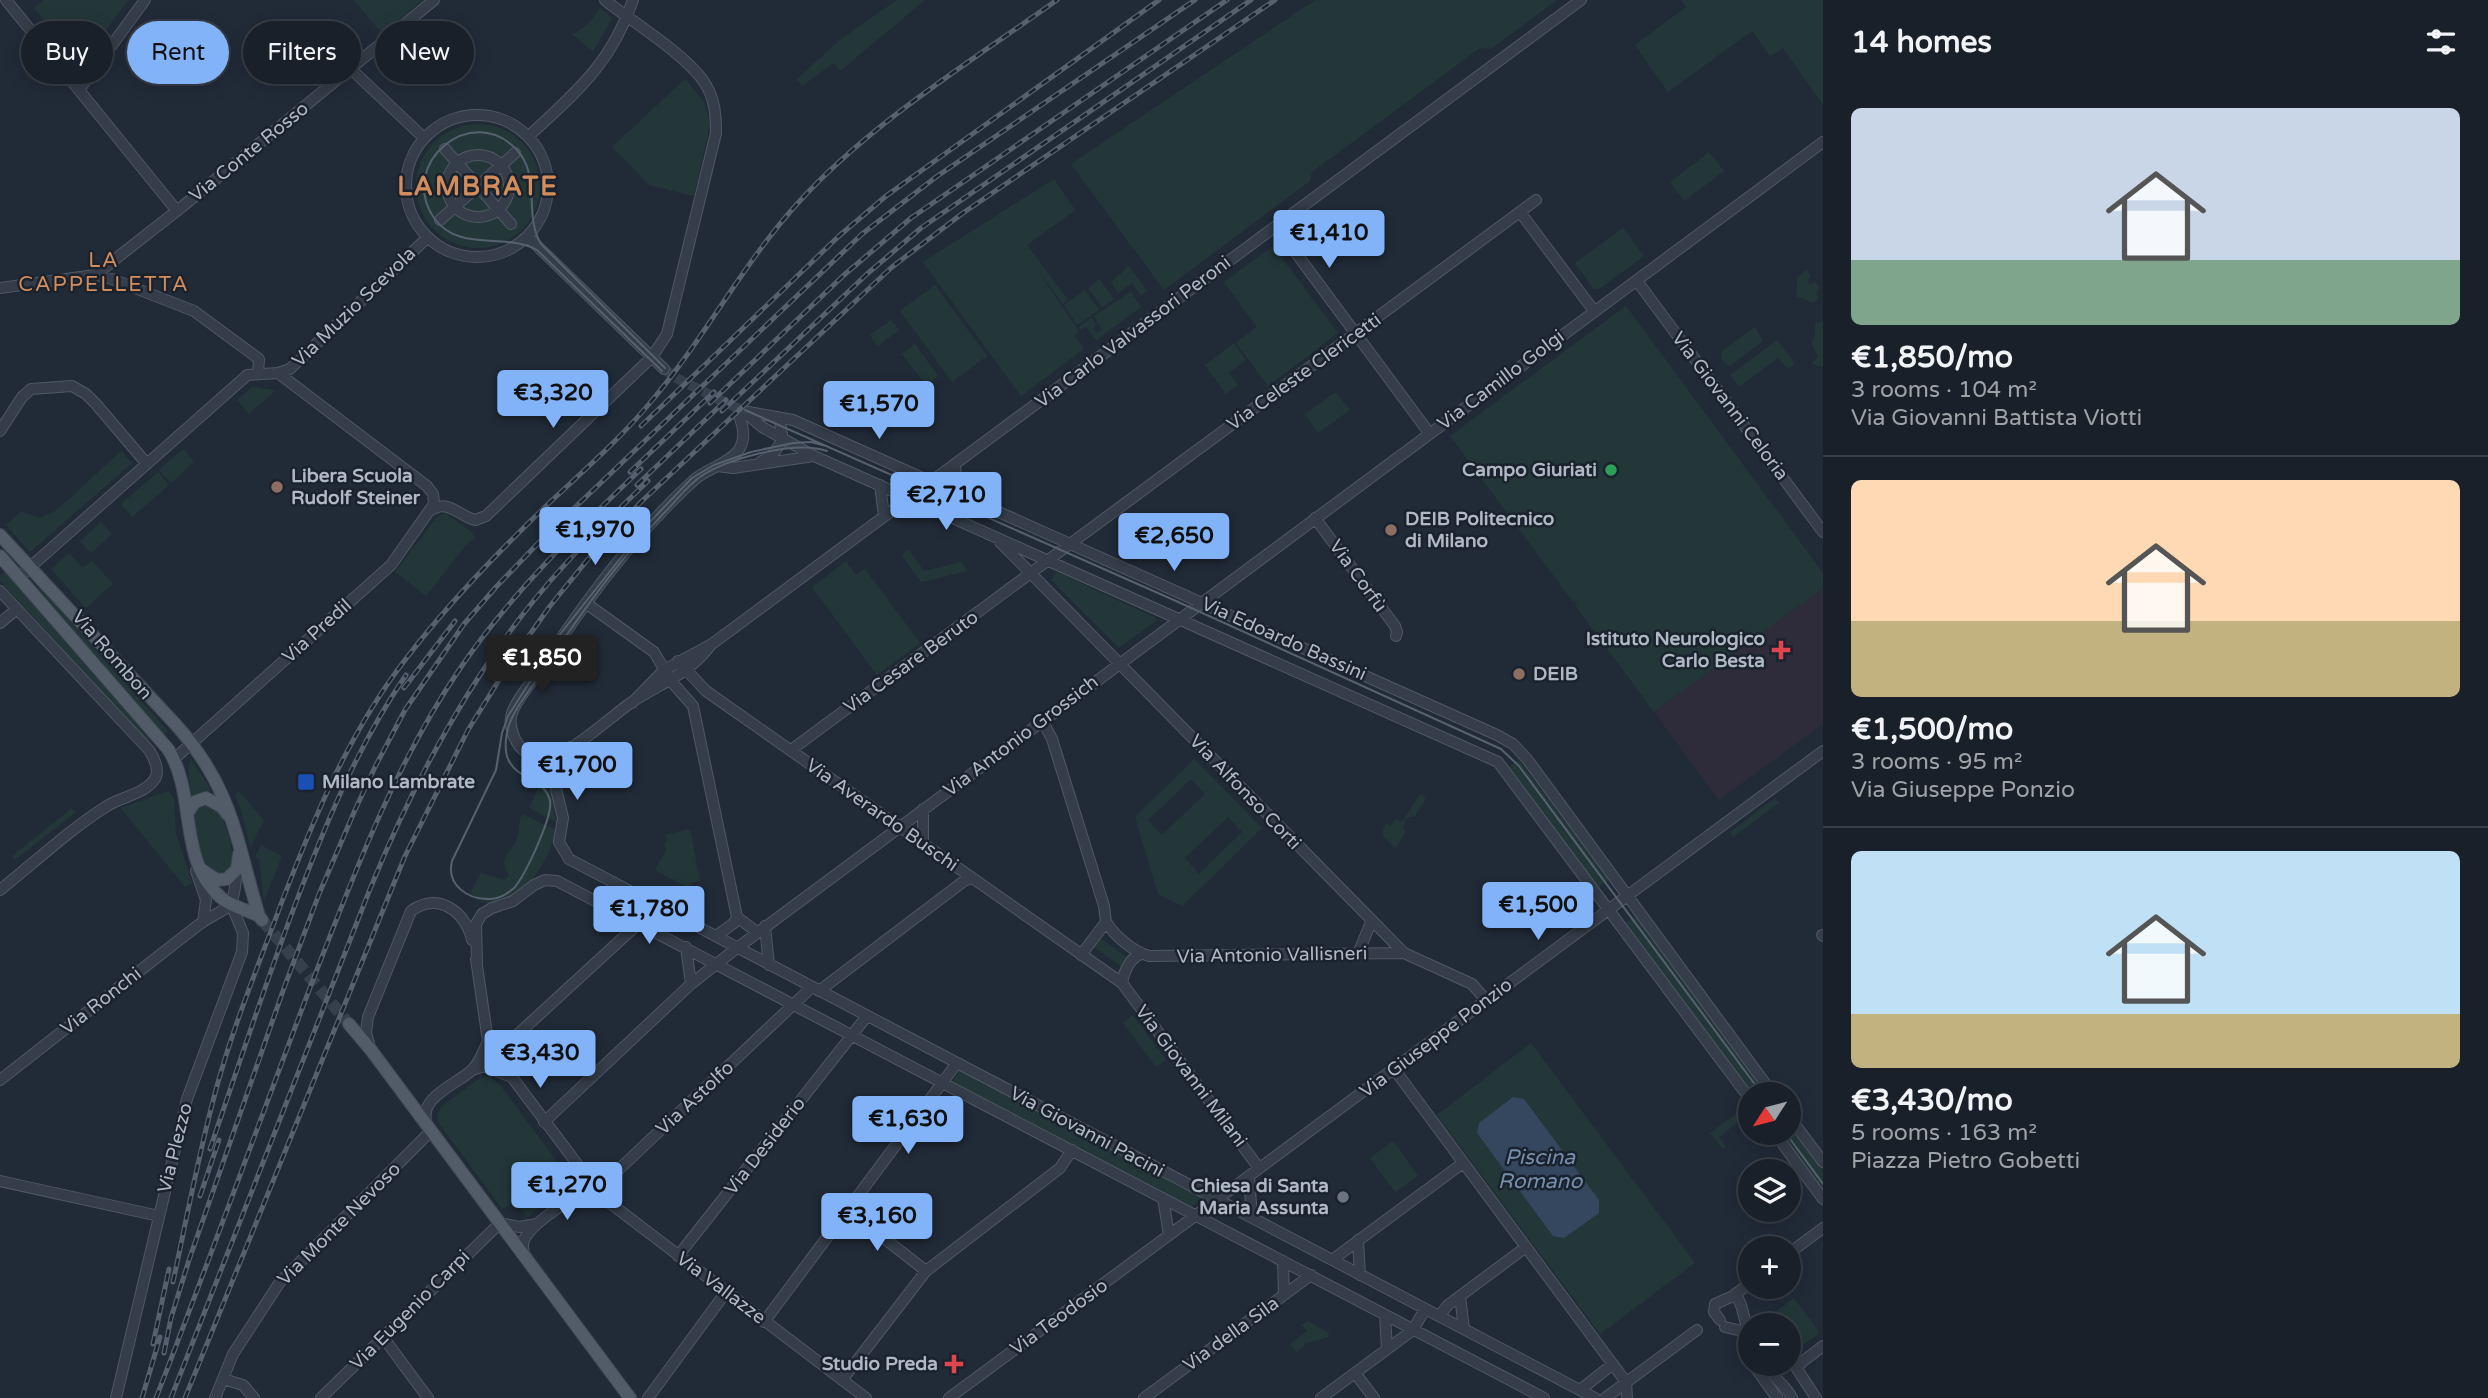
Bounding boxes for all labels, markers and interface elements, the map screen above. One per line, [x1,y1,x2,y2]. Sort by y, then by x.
chip: Buy [21,21,113,84]
chip: Rent [127,21,229,84]
chip: Filters [243,21,361,84]
chip: New [375,21,474,84]
icon: filters [2422,23,2460,61]
text: 14 homes [1851,24,1992,61]
street label: Via Conte Rosso [185,97,313,207]
icon: home [2093,153,2219,279]
district label: LAMBRATE [397,171,559,202]
pin: €1,410 [1272,210,1386,270]
text: €1,410 [1290,219,1368,247]
street label: Via Muzio Scevola [288,242,420,372]
district label: LA CAPPELLETTA [18,248,190,297]
street label: Via Carlo Valvassori Peroni [1031,251,1235,413]
street label: Via Celeste Clericetti [1223,309,1385,435]
street label: Via Camillo Golgi [1433,325,1569,435]
street label: Via Giovanni Celoria [1667,328,1793,484]
text: €1,850/mo [1851,339,2013,376]
pin: €3,320 [496,370,610,430]
text: 3 rooms · 104 m² [1851,376,2037,404]
text: €3,320 [513,379,593,407]
pin: €1,570 [822,382,936,441]
text: €1,570 [839,390,919,418]
text: Via Giovanni Battista Viotti [1851,404,2142,432]
place label: Campo Giuriati [1462,459,1597,482]
marker: Campo Giuriati [1603,462,1619,478]
place label: Libera Scuola Rudolf Steiner [291,465,421,509]
pin: €2,710 [889,472,1003,532]
marker: Libera Scuola Rudolf Steiner [269,479,285,495]
text: €2,710 [906,481,986,509]
pin: €1,970 [538,508,652,567]
place label: DEIB Politecnico di Milano [1405,508,1554,552]
pin: €2,650 [1117,514,1231,573]
text: €1,970 [555,516,635,544]
text: €2,650 [1134,522,1214,550]
marker: DEIB Politecnico di Milano [1383,522,1399,538]
icon: home [2093,525,2219,651]
street label: Via Corfù [1324,536,1392,616]
street label: Via Edoardo Bassini [1198,593,1370,685]
street label: Via Predil [278,594,356,668]
street label: Via Rombon [67,606,157,704]
street label: Via Cesare Beruto [839,606,983,718]
place label: Istituto Neurologico Carlo Besta [1586,628,1765,672]
pin: €1,850 [485,636,599,695]
marker: Istituto Neurologico Carlo Besta [1771,640,1791,660]
text: €1,850 [502,644,582,672]
place label: DEIB [1533,663,1578,685]
marker: DEIB [1511,666,1527,682]
street label: Via Antonio Grossich [939,671,1103,801]
text: €1,500/mo [1851,711,2013,748]
street label: Via Alfonso Corti [1185,730,1305,854]
pin: €1,700 [520,742,634,802]
text: 3 rooms · 95 m² [1851,748,2022,776]
text: €1,700 [537,751,617,779]
street label: Via Averardo Buschi [802,754,962,876]
place label: Milano Lambrate [322,771,475,793]
marker: Milano Lambrate [296,772,316,792]
text: Via Giuseppe Ponzio [1851,776,2075,804]
pin: €1,500 [1481,883,1595,942]
pin: €1,780 [592,886,706,946]
text: €1,500 [1498,891,1578,919]
text: €1,780 [609,895,689,923]
icon: home [2093,896,2219,1022]
street label: Via Antonio Vallisneri [1176,942,1368,968]
street label: Via Ronchi [56,963,146,1039]
street label: Via Giuseppe Ponzio [1356,974,1516,1102]
street label: Via Giovanni Milani [1130,1001,1252,1151]
pin: €3,430 [483,1030,597,1090]
text: €3,430 [501,1039,579,1067]
street label: Via Astolfo [652,1056,738,1140]
street label: Via Giovanni Pacini [1006,1082,1168,1182]
north arrow [1738,1082,1801,1144]
map controls [1738,1082,1801,1376]
text: €3,430/mo [1851,1082,2013,1119]
street label: Via Desiderio [720,1093,810,1199]
pin: €1,630 [851,1096,965,1156]
street label: Via Plezzo [153,1101,197,1195]
text: €1,630 [868,1105,948,1133]
text: 5 rooms · 163 m² [1851,1119,2037,1147]
water label: Piscina Romano [1498,1145,1583,1194]
text: Piazza Pietro Gobetti [1851,1147,2080,1175]
street label: Via Monte Nevoso [273,1158,405,1290]
button: layers [1738,1159,1801,1222]
pin: €1,270 [510,1162,624,1222]
text: €1,270 [527,1171,607,1199]
place label: Chiesa di Santa Maria Assunta [1191,1175,1329,1219]
marker: Chiesa di Santa Maria Assunta [1335,1189,1351,1205]
pin: €3,160 [820,1194,934,1253]
text: €3,160 [837,1202,917,1230]
button: + [1738,1236,1801,1299]
street label: Via Eugenio Carpi [346,1246,474,1374]
street label: Via Vallazze [672,1247,770,1329]
street label: Via Teodosio [1006,1274,1112,1360]
street label: Via della Sila [1179,1292,1283,1376]
button: − [1738,1313,1801,1376]
place label: Studio Preda [822,1353,938,1375]
marker: Studio Preda [944,1354,964,1374]

